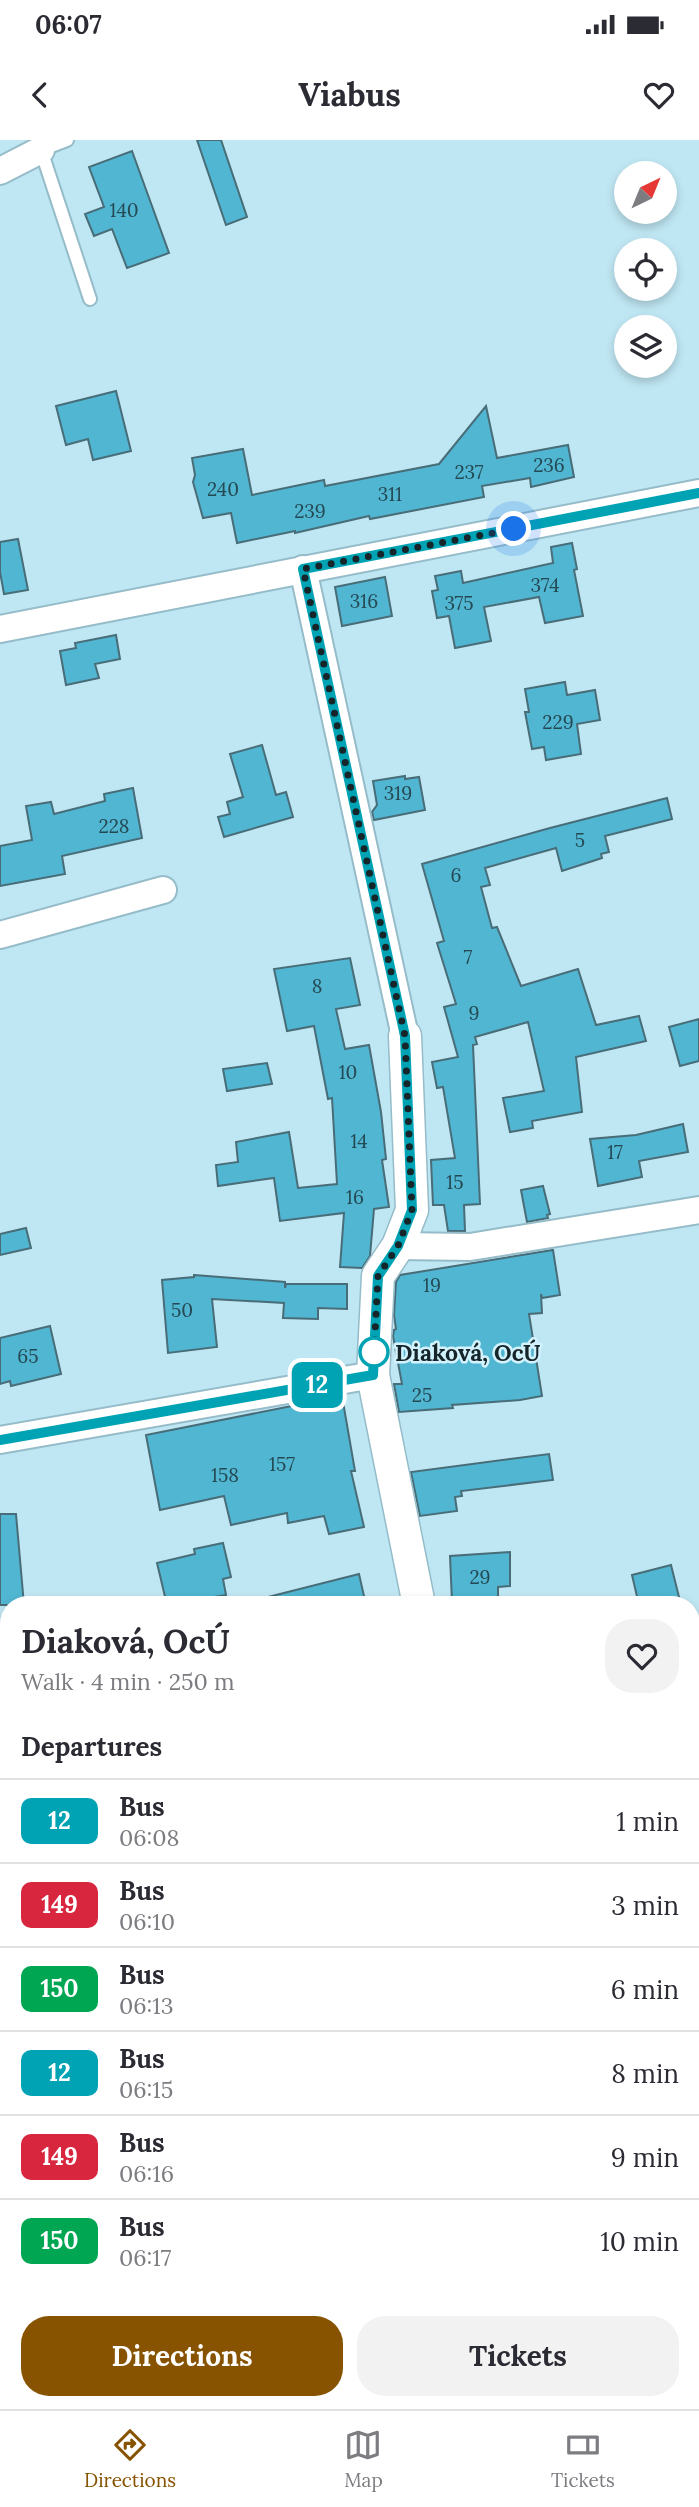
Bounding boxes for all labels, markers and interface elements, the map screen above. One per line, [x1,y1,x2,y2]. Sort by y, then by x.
text: 06:07 [35,8,102,41]
text: Viabus [298,74,401,115]
icon: back [21,76,59,114]
icon: heart [640,76,678,114]
north arrow [614,161,677,224]
map controls [614,161,677,378]
house number: 140 [109,198,139,222]
button: locate [614,238,677,301]
button: layers [614,315,677,378]
house number: 236 [533,453,565,477]
house number: 237 [455,460,484,484]
house number: 240 [207,477,239,501]
house number: 311 [378,482,402,506]
house number: 239 [294,499,326,523]
your location [496,511,531,546]
house number: 374 [531,573,559,597]
house number: 316 [350,589,378,613]
house number: 375 [444,591,474,615]
house number: 229 [542,710,574,734]
house number: 319 [384,781,412,805]
house number: 228 [98,814,130,838]
house number: 5 [575,828,585,852]
house number: 6 [451,863,462,887]
house number: 7 [464,945,473,969]
house number: 8 [312,974,322,998]
house number: 9 [469,1001,479,1025]
house number: 10 [339,1060,357,1084]
house number: 14 [350,1129,368,1153]
house number: 17 [607,1140,623,1164]
house number: 15 [446,1170,464,1194]
house number: 16 [346,1185,364,1209]
house number: 19 [423,1273,441,1297]
house number: 50 [171,1298,193,1322]
marker: Diaková, OcÚ [359,1337,389,1367]
place label: Diaková, OcÚ [395,1338,541,1367]
house number: 65 [17,1344,39,1368]
line badge: 12 [286,1362,348,1408]
text: 12 [306,1369,328,1400]
house number: 25 [412,1383,432,1407]
house number: 157 [269,1452,295,1476]
house number: 158 [211,1463,239,1487]
house number: 29 [469,1565,491,1589]
button: heart [605,1619,679,1693]
text: Diaková, OcÚ [21,1620,230,1662]
text: Walk · 4 min · 250 m [21,1667,234,1696]
text: Departures [21,1730,162,1763]
text: Bus [119,1790,165,1823]
text: 12 [48,1805,71,1836]
text: 1 min [616,1805,679,1838]
text: 06:08 [119,1823,180,1852]
text: Bus [119,1874,165,1907]
text: 149 [41,1889,78,1920]
text: 3 min [611,1889,679,1922]
text: 06:10 [119,1907,175,1936]
text: Bus [119,1958,165,1991]
text: 150 [41,1973,78,2004]
text: 6 min [611,1973,679,2006]
text: 06:13 [119,1991,174,2020]
text: Bus [119,2042,165,2075]
text: 12 [48,2057,71,2088]
text: 8 min [611,2057,679,2090]
text: 06:15 [119,2075,173,2104]
text: Bus [119,2126,165,2159]
text: 149 [41,2141,78,2172]
text: 9 min [611,2141,679,2174]
text: 06:16 [119,2159,174,2188]
text: Bus [119,2210,165,2243]
text: 150 [41,2225,78,2256]
text: 10 min [600,2225,679,2258]
text: 06:17 [119,2243,171,2272]
button: Directions [21,2316,343,2396]
button: Tickets [357,2316,679,2396]
tab: Directions [84,2426,176,2492]
tab: Map [344,2426,383,2492]
tab: Tickets [551,2426,615,2492]

